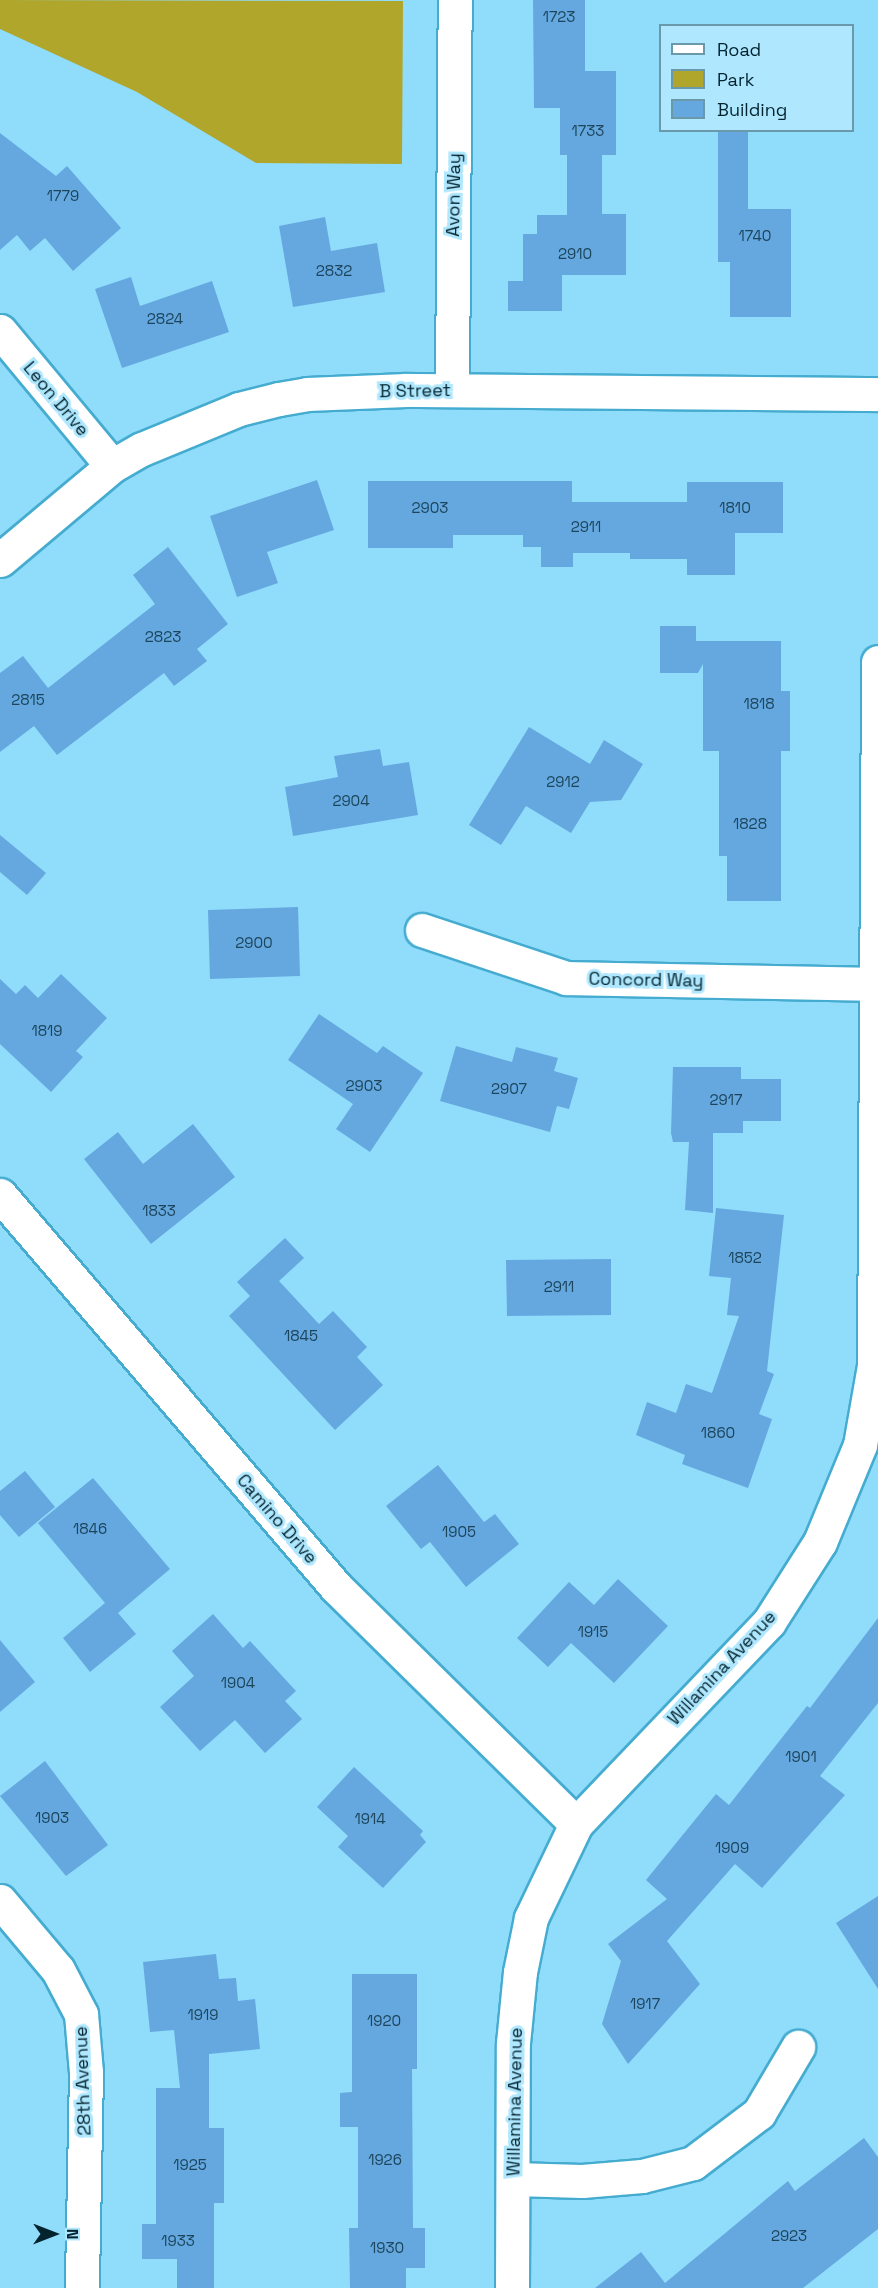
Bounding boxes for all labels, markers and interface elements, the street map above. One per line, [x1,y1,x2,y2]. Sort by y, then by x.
house number: 1723 [543,8,575,26]
legend [659,24,854,132]
text: Road [717,38,761,61]
text: Park [717,68,754,91]
text: Building [717,98,787,121]
house number: 1733 [572,122,604,140]
street label: Avon Way [442,153,466,237]
house number: 1779 [47,187,79,205]
house number: 1740 [739,227,771,245]
house number: 2910 [558,245,592,263]
house number: 2832 [316,262,352,280]
house number: 2824 [147,310,183,328]
street label: Leon Drive [19,357,93,441]
street label: B Street [379,380,451,402]
house number: 2903 [412,499,448,517]
house number: 1810 [719,499,751,517]
house number: 2911 [571,518,601,536]
house number: 2823 [145,628,181,646]
house number: 2815 [11,691,45,709]
house number: 1818 [743,695,775,713]
house number: 2912 [546,773,580,791]
house number: 2904 [332,792,370,810]
house number: 1828 [733,815,767,833]
house number: 2900 [235,934,273,952]
street label: Concord Way [588,968,704,992]
house number: 1819 [31,1022,63,1040]
house number: 2903 [346,1077,382,1095]
house number: 2907 [491,1080,527,1098]
house number: 2917 [710,1091,742,1109]
house number: 1833 [142,1202,176,1220]
house number: 1852 [728,1249,762,1267]
house number: 2911 [544,1278,574,1296]
house number: 1845 [284,1327,318,1345]
house number: 1860 [701,1424,735,1442]
street label: Camino Drive [232,1470,322,1568]
house number: 1846 [73,1520,107,1538]
house number: 1905 [442,1523,476,1541]
street label: Willamina Avenue [663,1606,781,1730]
house number: 1915 [578,1623,608,1641]
house number: 1904 [221,1674,255,1692]
house number: 1901 [785,1748,817,1766]
house number: 1903 [35,1809,69,1827]
house number: 1914 [354,1810,386,1828]
house number: 1909 [715,1839,749,1857]
house number: 1917 [630,1995,660,2013]
house number: 1919 [188,2006,218,2024]
house number: 1920 [367,2012,401,2030]
street label: 28th Avenue [70,2026,96,2136]
street label: Willamina Avenue [503,2027,527,2177]
house number: 1926 [368,2151,402,2169]
house number: 1925 [173,2156,207,2174]
north arrow [24,2204,84,2264]
house number: 2923 [771,2227,807,2245]
text: N [62,2229,83,2239]
house number: 1933 [161,2232,195,2250]
house number: 1930 [370,2239,404,2257]

